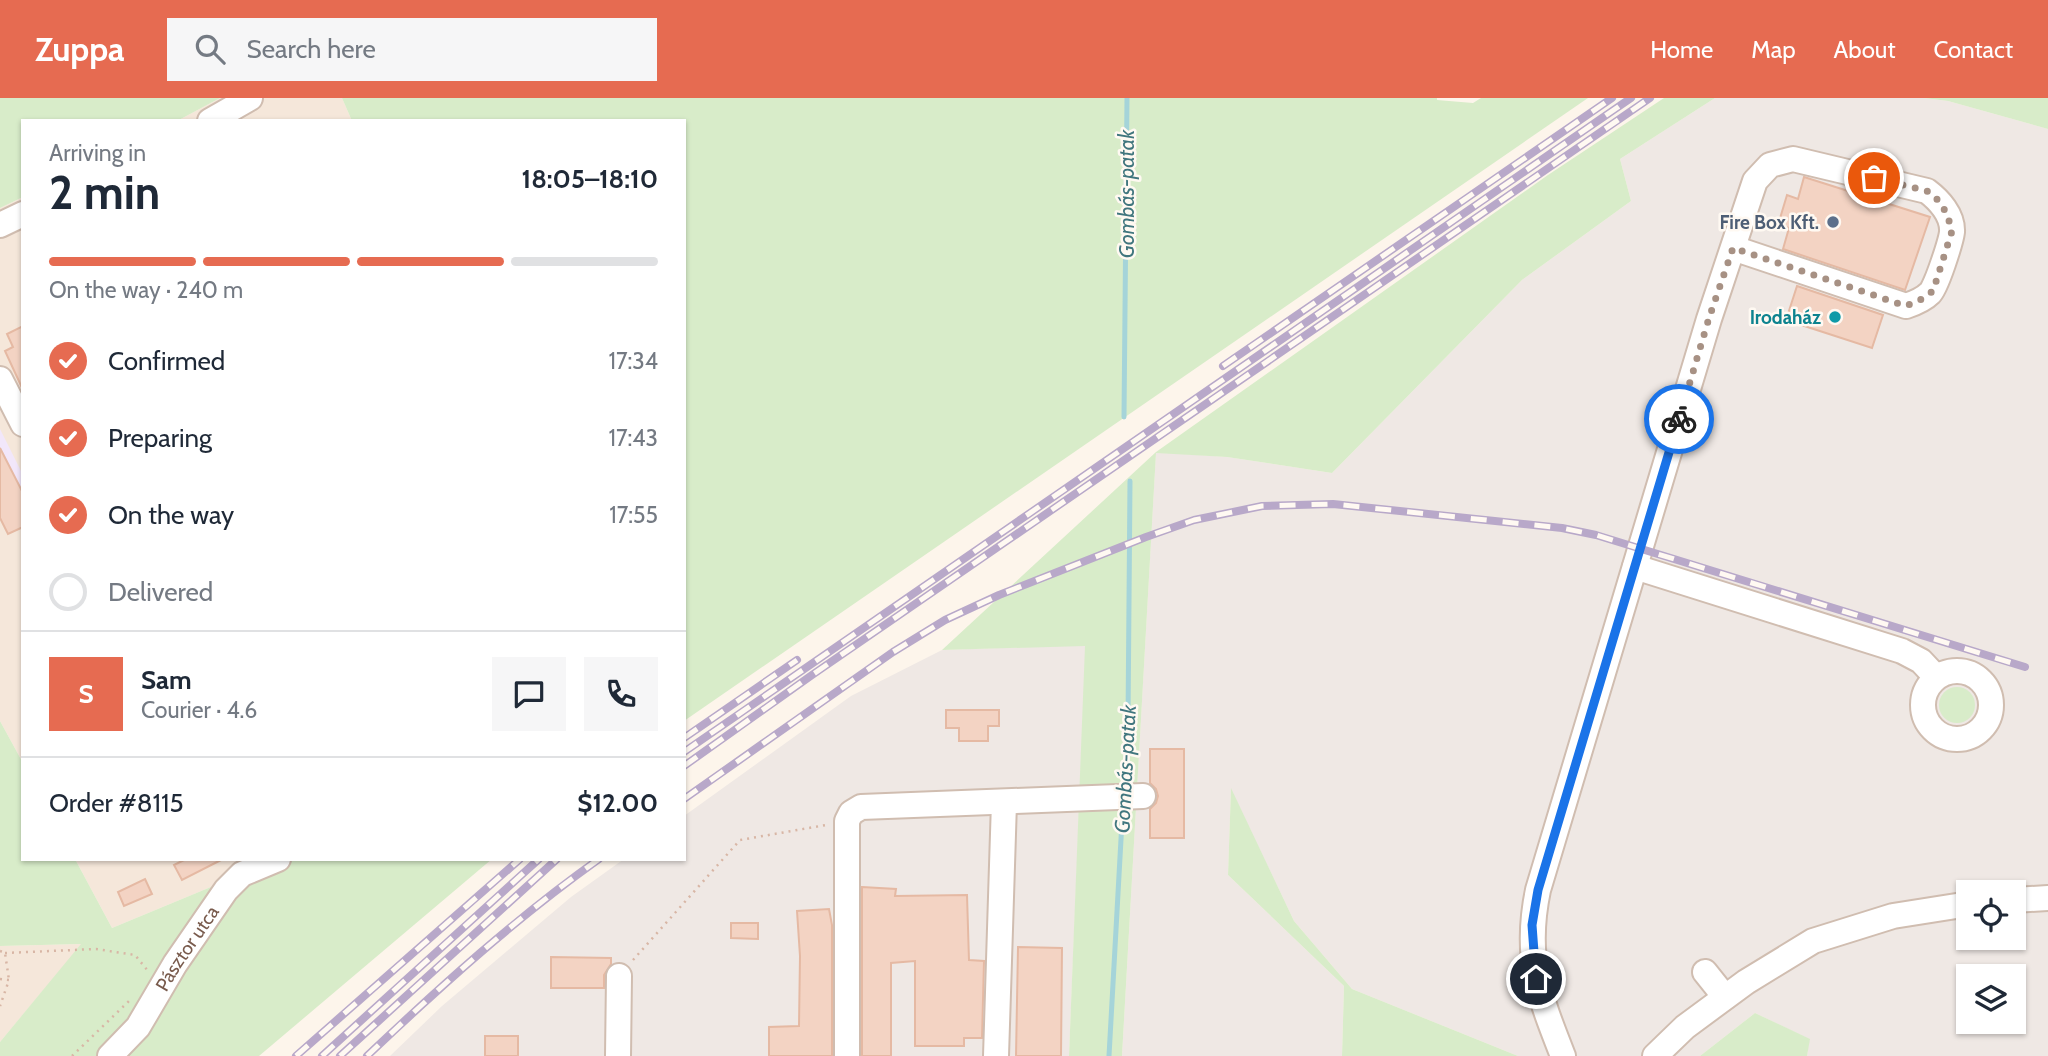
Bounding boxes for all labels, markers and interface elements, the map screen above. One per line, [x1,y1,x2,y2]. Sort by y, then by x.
search box [167,18,657,81]
text: Zuppa [35,29,125,69]
icon: search [191,30,229,68]
text: Search here [247,33,376,65]
text: Home [1650,35,1713,64]
text: Map [1751,35,1796,64]
text: About [1834,35,1896,64]
text: Contact [1934,35,2013,64]
water label: Gombás-patak [1114,129,1139,258]
text: Arriving in [49,139,146,167]
pin [1844,148,1904,208]
icon: bag [1855,159,1893,197]
text: 18:05–18:10 [522,163,658,195]
text: 2 min [49,165,160,221]
place label: Fire Box Kft. [1719,211,1819,234]
marker: Fire Box Kft. [1825,214,1841,230]
text: On the way · 240 m [49,276,243,304]
place label: Irodaház [1750,306,1821,329]
marker: Irodaház [1827,309,1843,325]
icon: check [49,342,87,380]
text: Confirmed [108,345,225,377]
text: 17:34 [608,347,658,375]
courier [1644,384,1714,454]
icon: bike [1660,400,1698,438]
icon: check [49,419,87,457]
text: Preparing [108,422,212,454]
text: 17:43 [608,424,658,452]
icon: check [49,496,87,534]
text: On the way [108,499,234,531]
text: 17:55 [609,501,658,529]
text: Delivered [108,576,213,608]
button: chat [492,657,566,731]
button: phone [584,657,658,731]
text: Sam [141,664,192,696]
text: S [78,678,94,710]
text: Courier · 4.6 [141,696,257,724]
water label: Gombás-patak [1109,703,1141,834]
text: Order #8115 [49,787,184,819]
text: $12.00 [577,787,658,819]
map controls [1956,880,2026,1034]
button: locate [1956,880,2026,950]
street label: Pásztor utca [150,901,223,995]
pin [1506,949,1566,1009]
icon: home [1517,960,1555,998]
button: layers [1956,964,2026,1034]

